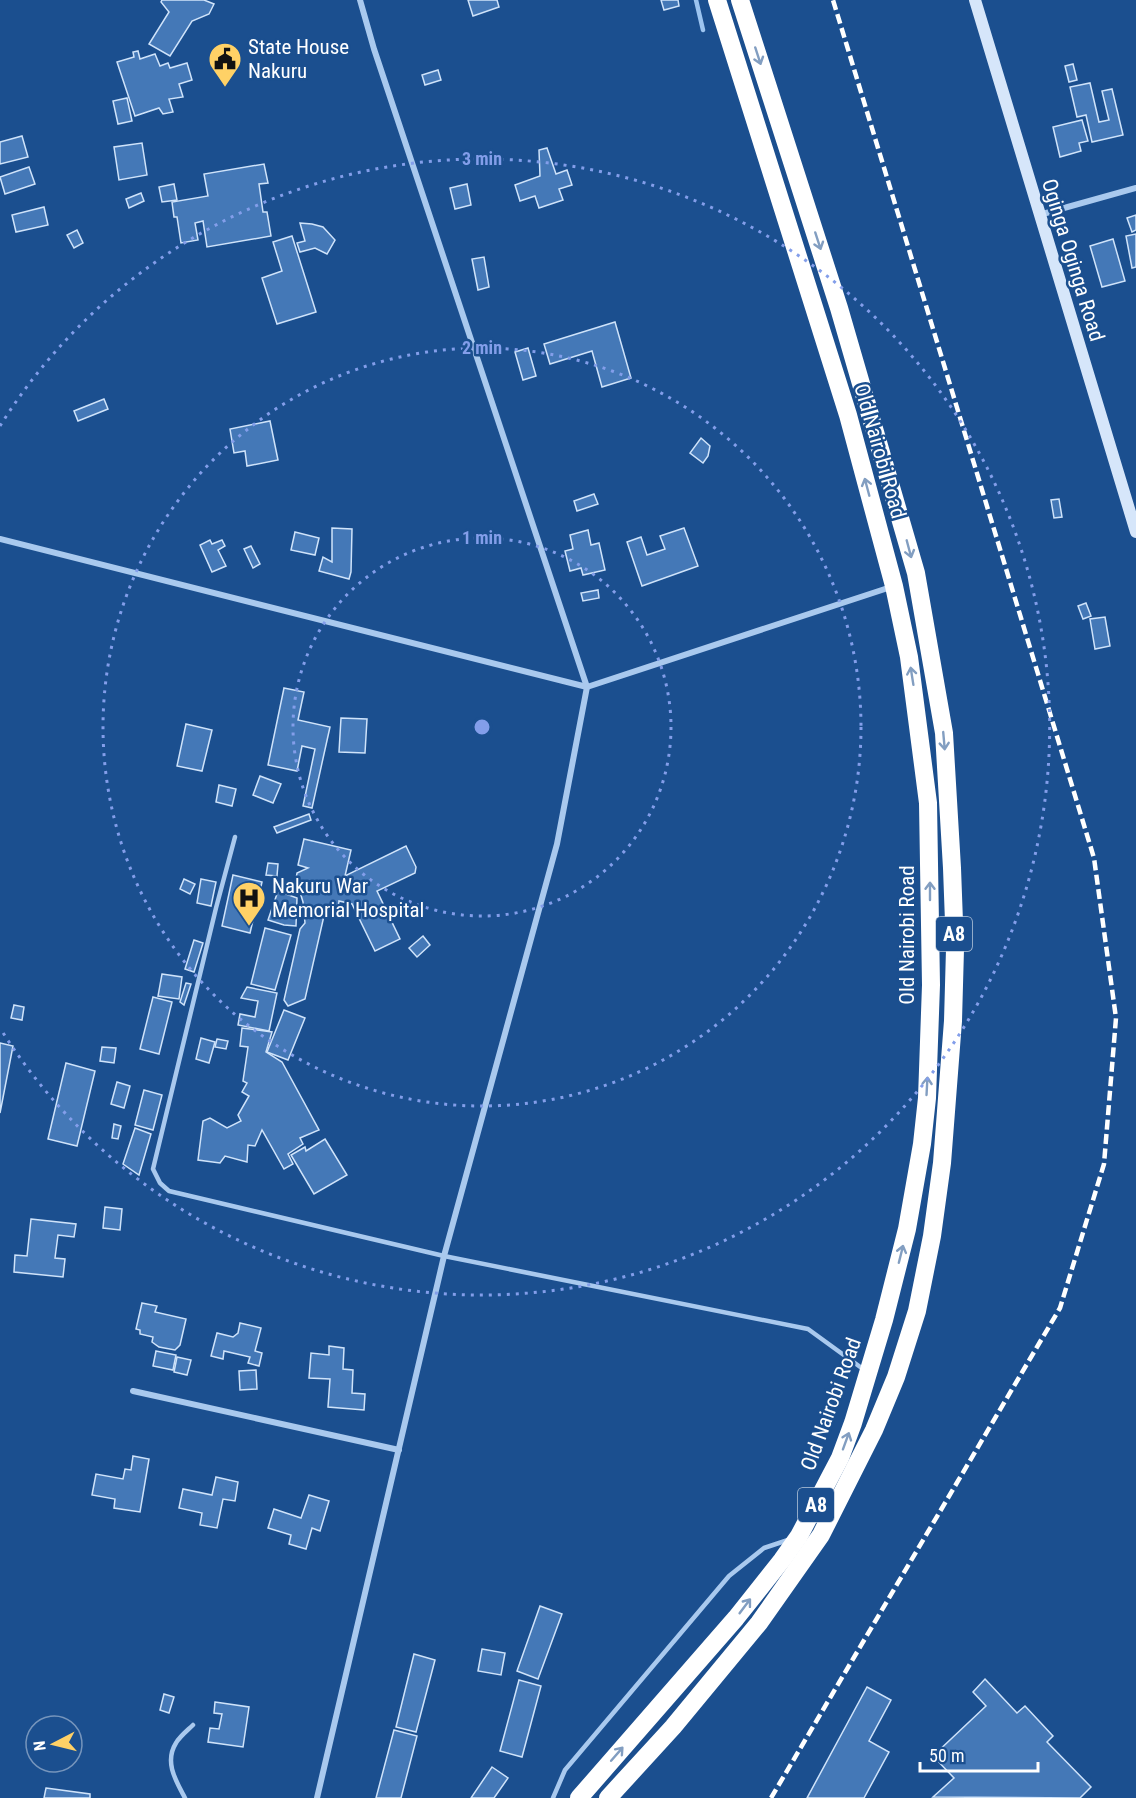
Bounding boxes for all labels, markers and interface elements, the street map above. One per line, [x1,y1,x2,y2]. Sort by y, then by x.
place label: State House Nakuru [248,35,349,83]
public building icon: State House Nakuru [207,41,243,88]
one-way arrow [754,46,765,65]
text: 3 min [462,148,502,169]
street label: Oginga Oginga Road [1037,176,1109,344]
one-way arrow [813,231,824,250]
text: 2 min [462,337,502,358]
street label: Old Nairobi Road [849,381,911,521]
one-way arrow [861,477,872,496]
text: 1 min [462,527,502,548]
one-way arrow [904,539,916,558]
one-way arrow [906,667,917,687]
centre of rings [472,717,492,737]
one-way arrow [939,730,950,750]
street label: Old Nairobi Road [895,865,919,1005]
place label: Nakuru War Memorial Hospital [272,874,424,922]
hospital icon: Nakuru War Memorial Hospital [231,880,267,927]
one-way arrow [924,882,936,902]
road number: A8 [936,917,972,951]
one-way arrow [922,1076,933,1096]
one-way arrow [895,1245,907,1264]
street label: Old Nairobi Road [796,1334,866,1474]
one-way arrow [841,1432,852,1451]
road number: A8 [798,1488,834,1522]
one-way arrow [738,1599,751,1615]
north arrow [24,1714,84,1774]
scale bar [920,1735,1038,1773]
text: N [30,1740,50,1752]
text: 50 m [929,1745,964,1766]
one-way arrow [610,1747,624,1762]

